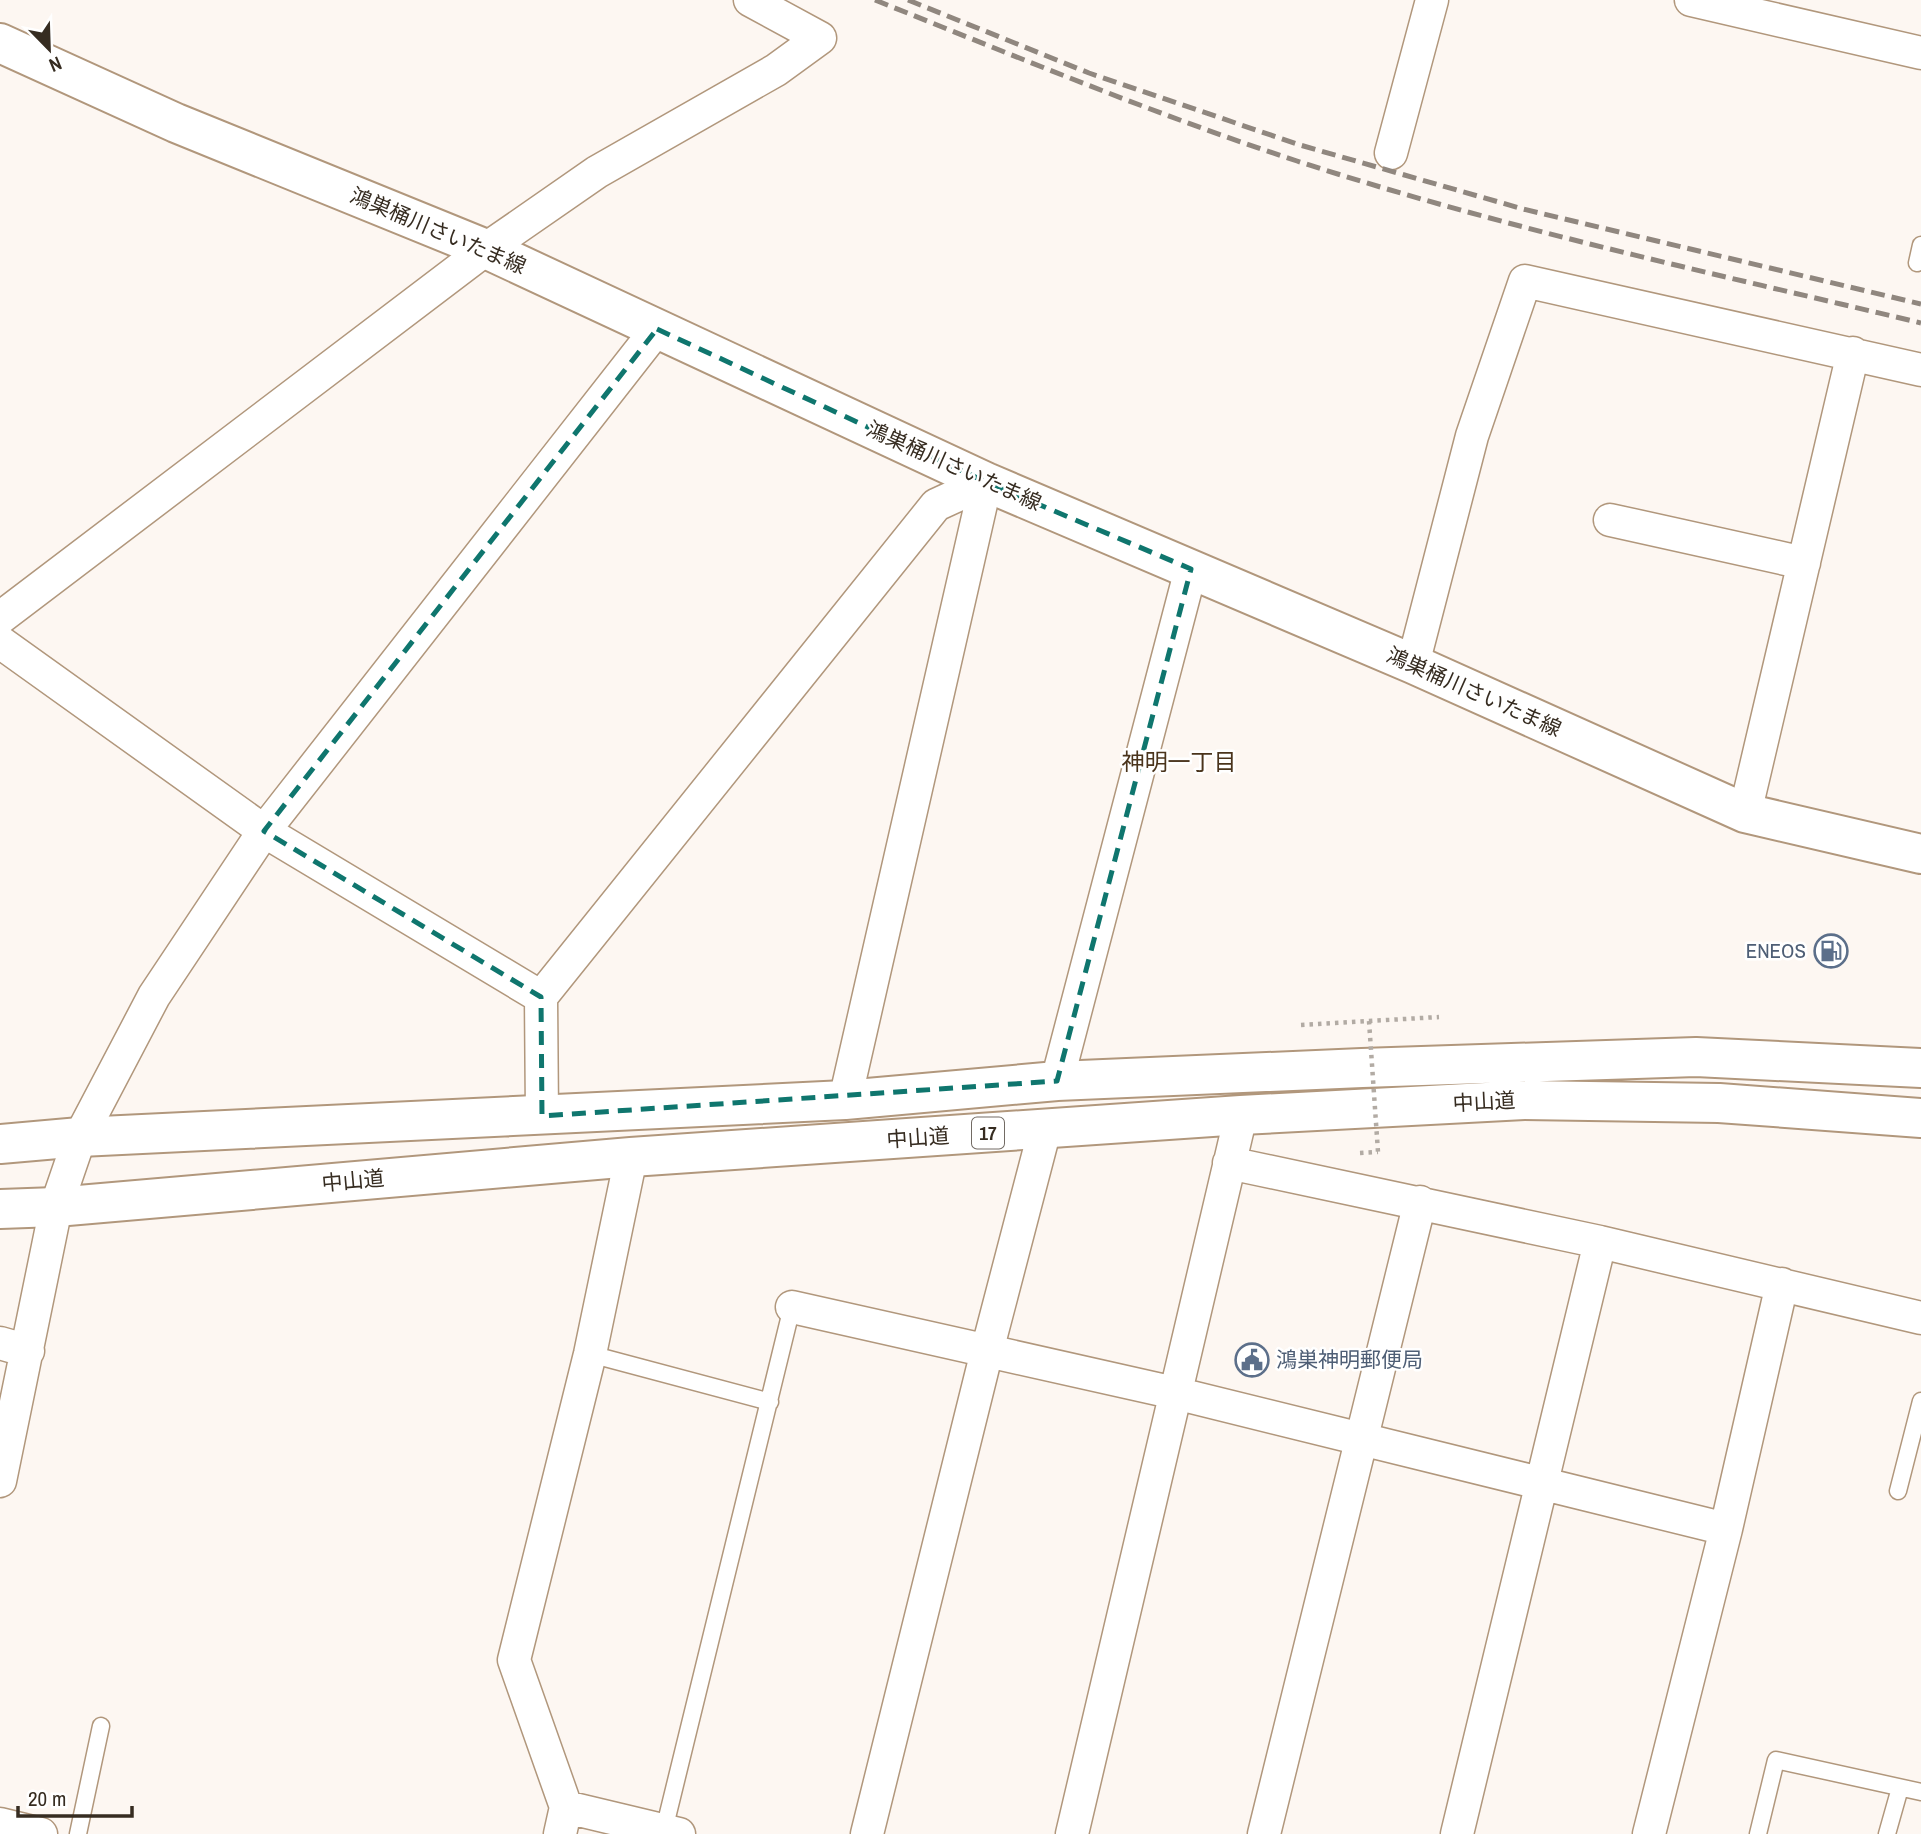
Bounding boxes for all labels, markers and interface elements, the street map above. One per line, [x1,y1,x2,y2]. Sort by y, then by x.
north arrow [14,14,84,84]
text: N [45,50,66,79]
street label: 鴻巣桶川さいたま線 [346,180,531,281]
street label: 鴻巣桶川さいたま線 [862,414,1046,517]
street label: 鴻巣桶川さいたま線 [1382,640,1566,743]
district label: 神明一丁目 [1122,746,1237,777]
fuel station icon: ENEOS [1812,932,1850,970]
place label: ENEOS [1746,936,1806,965]
street label: 中山道 [1452,1085,1516,1118]
road number: 17 [972,1118,1004,1148]
street label: 中山道 [886,1121,950,1154]
street label: 中山道 [320,1163,386,1198]
public building icon: 鴻巣神明郵便局 [1233,1341,1271,1379]
place label: 鴻巣神明郵便局 [1276,1345,1423,1374]
scale bar [18,1774,131,1818]
text: 20 m [28,1784,66,1813]

